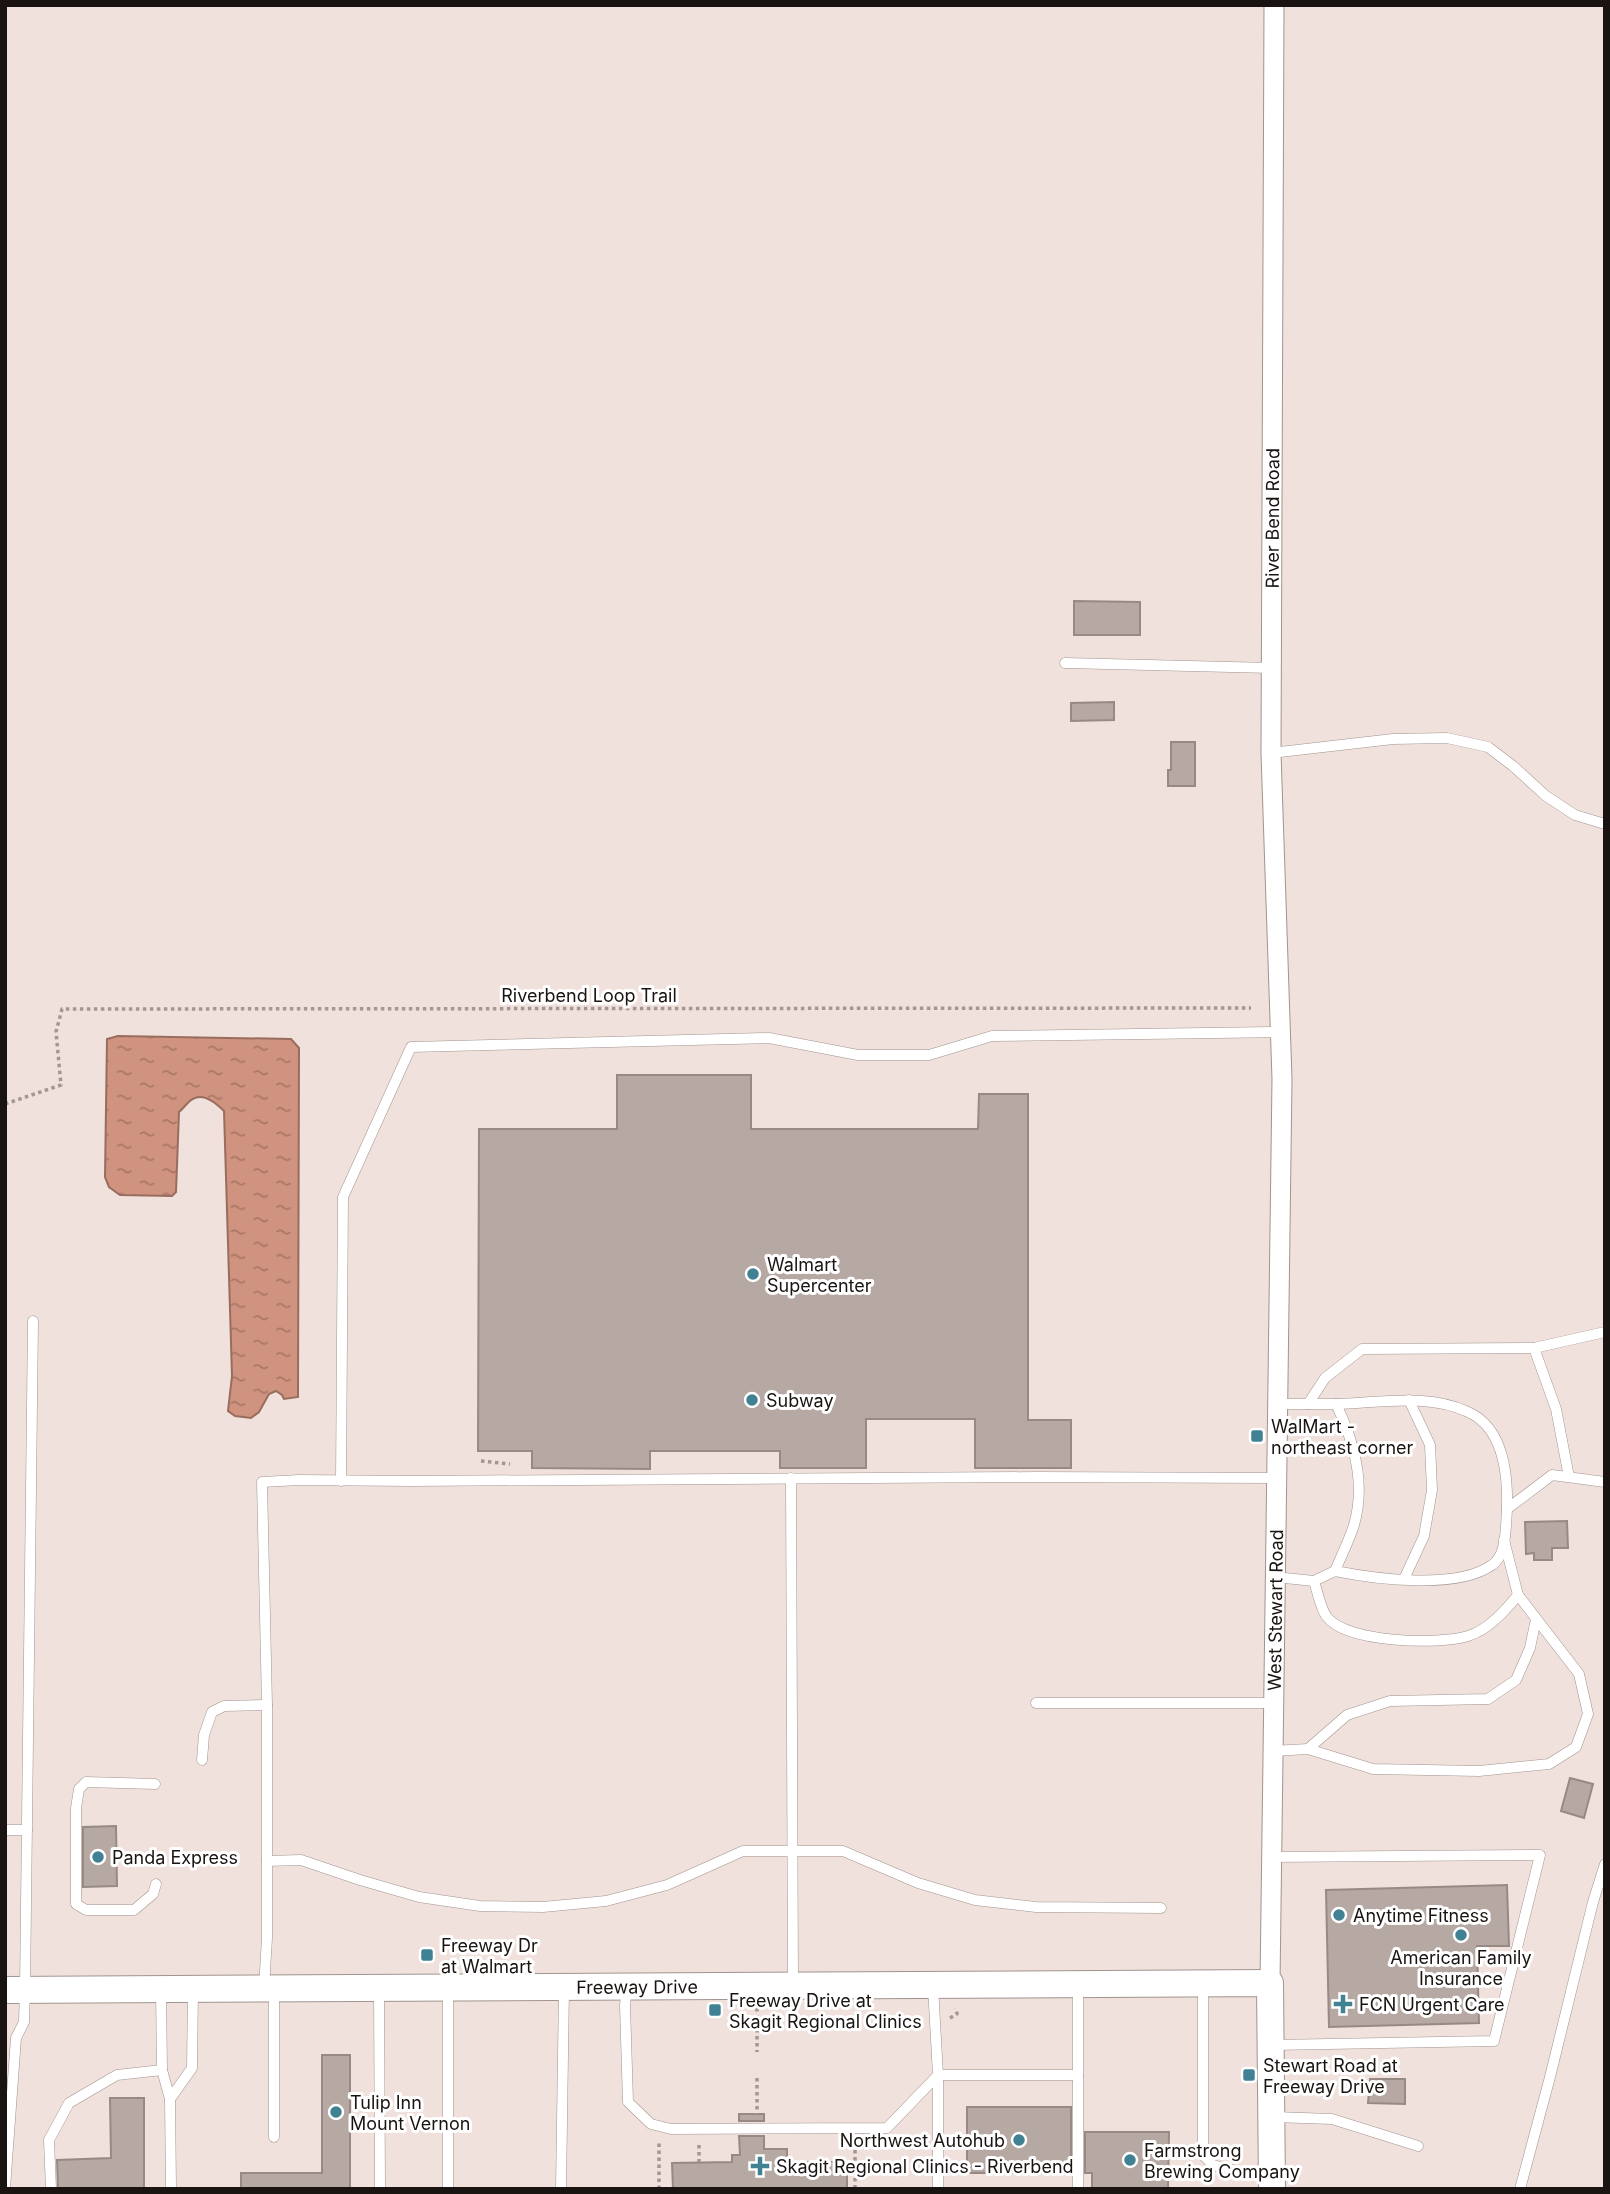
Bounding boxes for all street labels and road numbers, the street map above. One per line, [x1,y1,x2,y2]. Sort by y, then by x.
street label: River Bend Road [1261,448,1283,589]
street label: Riverbend Loop Trail [501,985,677,1006]
street label: West Stewart Road [1263,1529,1287,1691]
street label: Freeway Drive [576,1976,698,1997]

